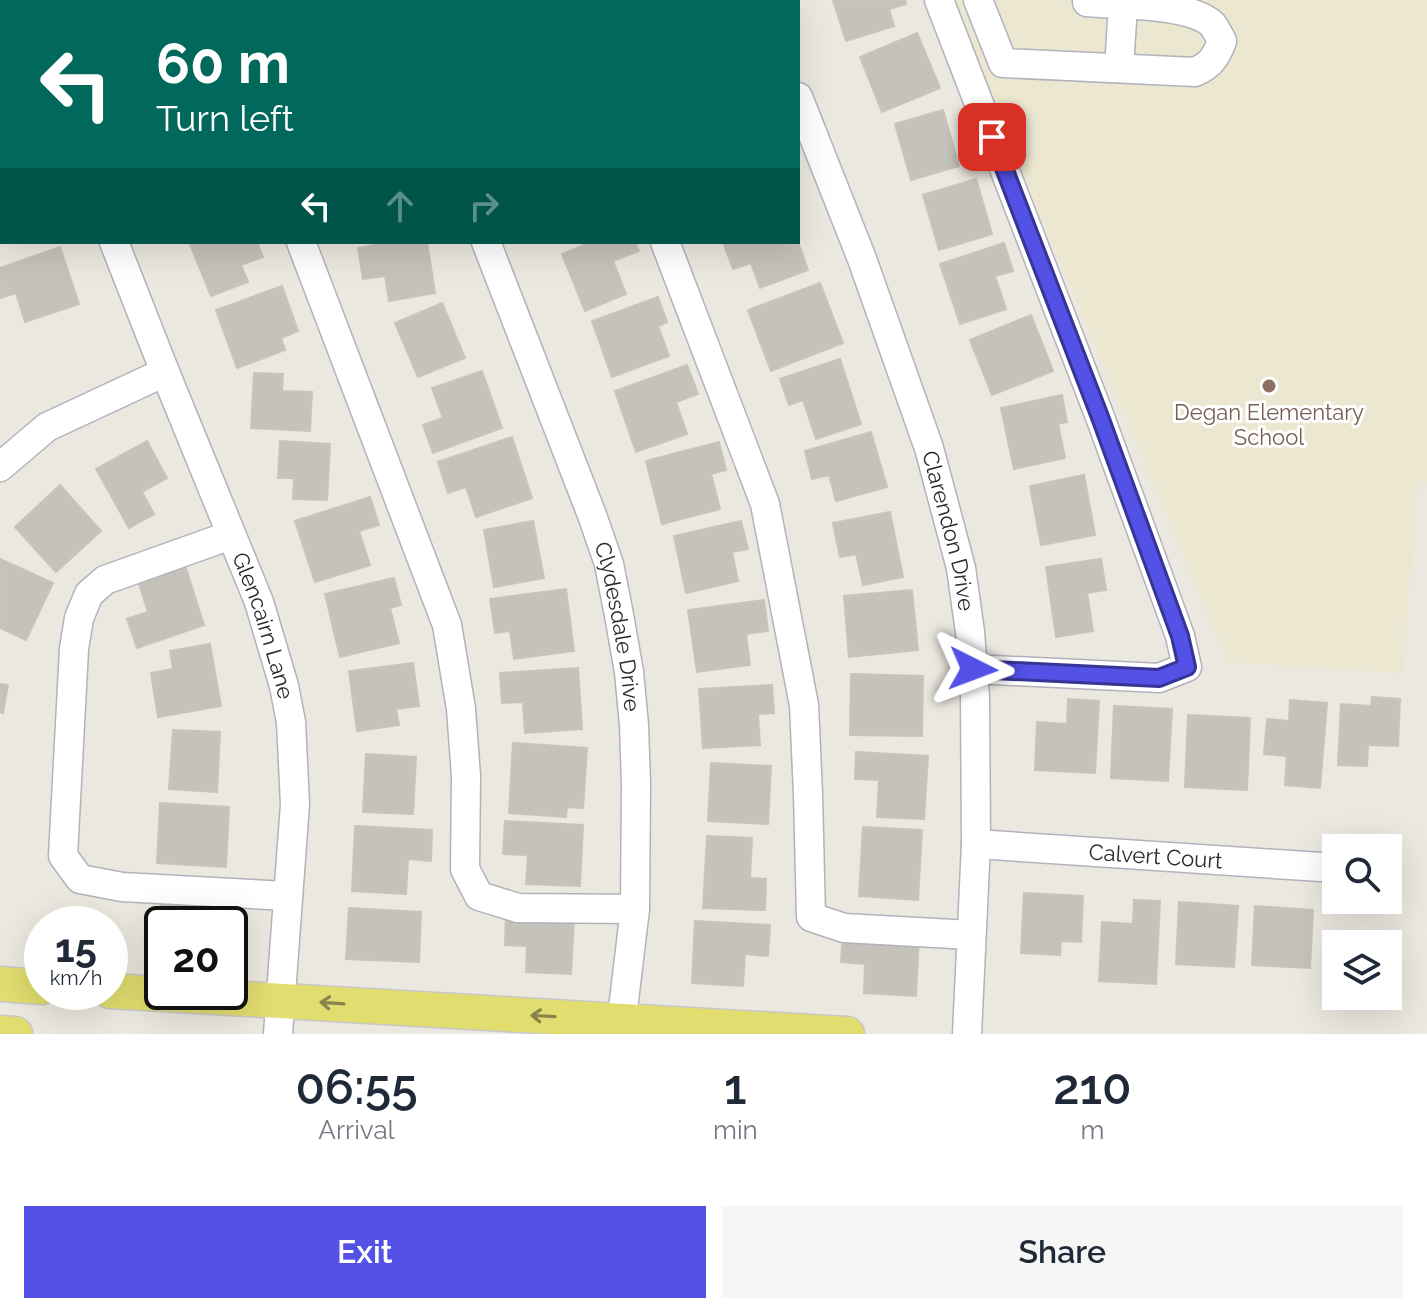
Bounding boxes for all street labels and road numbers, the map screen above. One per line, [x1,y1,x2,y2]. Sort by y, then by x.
street label: Clarendon Drive [917,448,980,613]
street label: Clydesdale Drive [589,538,646,713]
street label: Glencairn Lane [227,548,299,701]
street label: Calvert Court [1088,839,1224,873]

